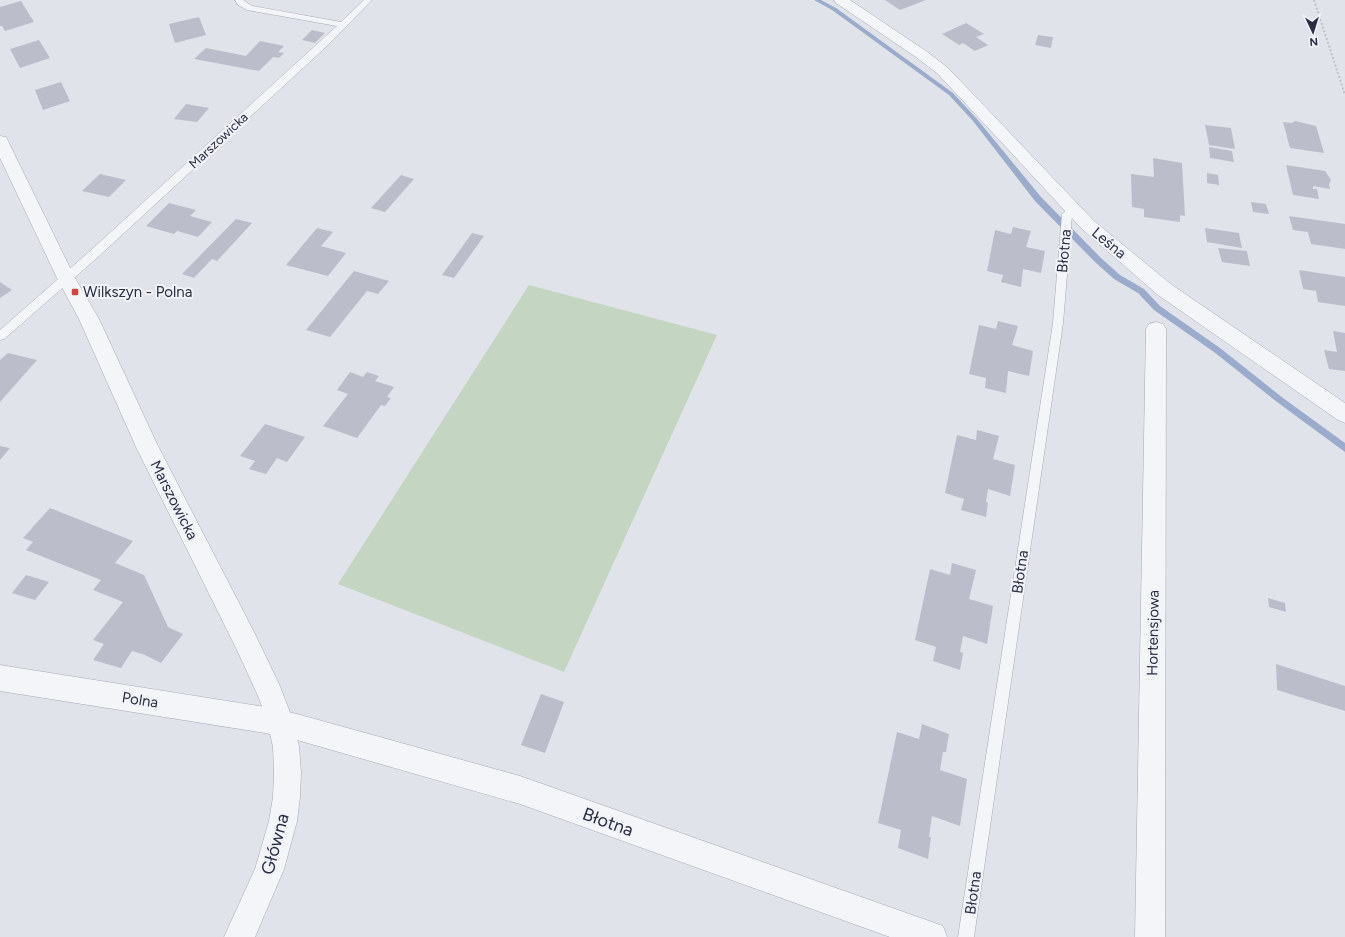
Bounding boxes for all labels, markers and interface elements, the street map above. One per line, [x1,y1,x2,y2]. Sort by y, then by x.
north arrow [1293,12,1333,52]
text: N [1309,35,1318,48]
street label: Marszowicka [186,109,251,171]
street label: Leśna [1088,224,1130,262]
street label: Błotna [1053,228,1075,274]
place label: Wilkszyn - Polna [83,283,192,301]
marker: Wilkszyn - Polna [70,287,80,297]
street label: Marszowicka [146,457,202,543]
street label: Błotna [1008,549,1032,595]
street label: Hortensjowa [1143,590,1163,676]
street label: Polna [121,688,159,712]
street label: Błotna [580,803,636,841]
street label: Główna [256,811,294,877]
street label: Błotna [961,870,985,916]

